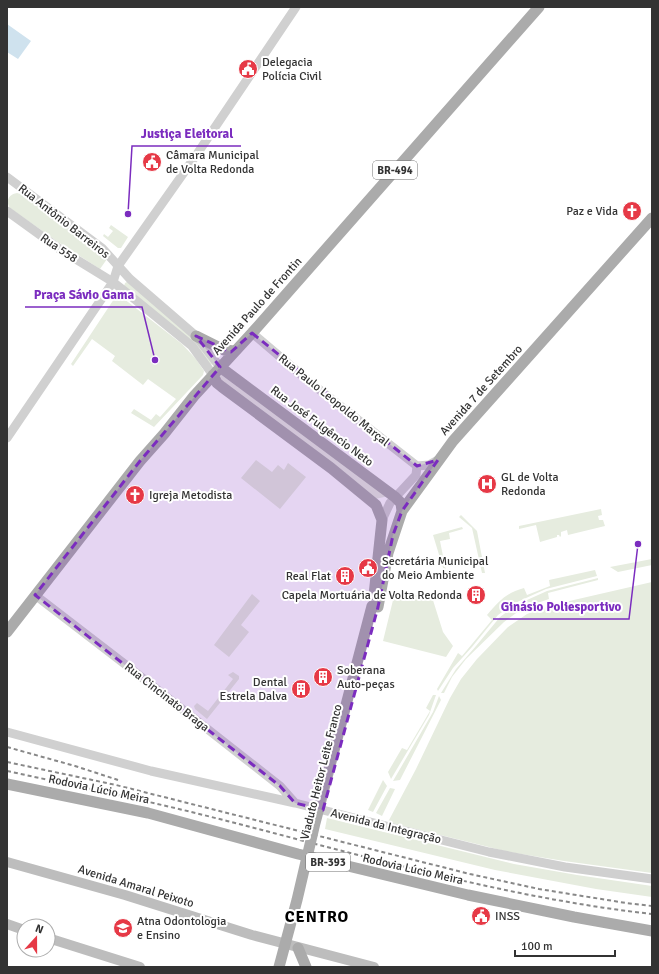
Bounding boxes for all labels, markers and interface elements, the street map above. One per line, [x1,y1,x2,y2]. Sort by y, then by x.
place label: Delegacia Polícia Civil [262,55,322,84]
public building icon: Delegacia Polícia Civil [237,58,259,80]
callout: Justiça Eleitoral [132,121,241,146]
text: Justiça Eleitoral [141,126,233,142]
place label: Câmara Municipal de Volta Redonda [166,148,259,177]
public building icon: Câmara Municipal de Volta Redonda [141,151,163,173]
road number: BR-494 [373,161,417,179]
street label: Rua Antônio Barreiros [15,181,112,262]
church icon: Paz e Vida [621,200,643,222]
place label: Paz e Vida [566,204,618,219]
street label: Rua 558 [37,231,80,266]
street label: Avenida Paulo de Frontin [209,254,305,358]
callout: Praça Sávio Gama [25,282,142,307]
text: Praça Sávio Gama [34,287,135,303]
street label: Avenida 7 de Setembro [437,342,526,439]
street label: Rua Paulo Leopoldo Marçal [275,351,393,450]
street label: Rua José Fulgêncio Neto [267,383,376,470]
place label: GL de Volta Redonda [501,470,559,499]
hospital icon: GL de Volta Redonda [476,473,498,495]
church icon: Igreja Metodista [124,484,146,506]
place label: Igreja Metodista [149,488,232,503]
place label: Secretária Municipal do Meio Ambiente [382,554,489,583]
public building icon: Secretária Municipal do Meio Ambiente [357,557,379,579]
building icon: Real Flat [334,565,356,587]
place label: Real Flat [286,569,331,584]
building icon: Capela Mortuária de Volta Redonda [465,584,487,606]
place label: Capela Mortuária de Volta Redonda [282,588,462,603]
callout: Ginásio Poliesportivo [493,594,629,619]
text: Ginásio Poliesportivo [501,599,622,615]
street label: Rua Cincinato Braga [121,660,212,735]
place label: Soberana Auto-peças [337,663,395,692]
building icon: Soberana Auto-peças [312,666,334,688]
place label: Dental Estrela Dalva [220,675,287,704]
building icon: Dental Estrela Dalva [290,678,312,700]
street label: Viaduto Heitor Leite Franco [297,703,346,842]
street label: Rodovia Lúcio Meira [47,771,151,808]
street label: Avenida da Integração [329,806,443,847]
street label: Rodovia Lúcio Meira [361,851,465,888]
road number: BR-393 [306,853,350,871]
street label: Avenida Amaral Peixoto [76,862,196,911]
public building icon: INSS [470,905,492,927]
district label: CENTRO [285,907,349,927]
place label: INSS [495,909,520,924]
place label: Atna Odontologia e Ensino [137,914,226,943]
school or university icon: Atna Odontologia e Ensino [112,917,134,939]
north arrow [16,918,56,958]
text: N [34,922,45,937]
scale bar [515,932,615,958]
text: 100 m [521,939,553,954]

